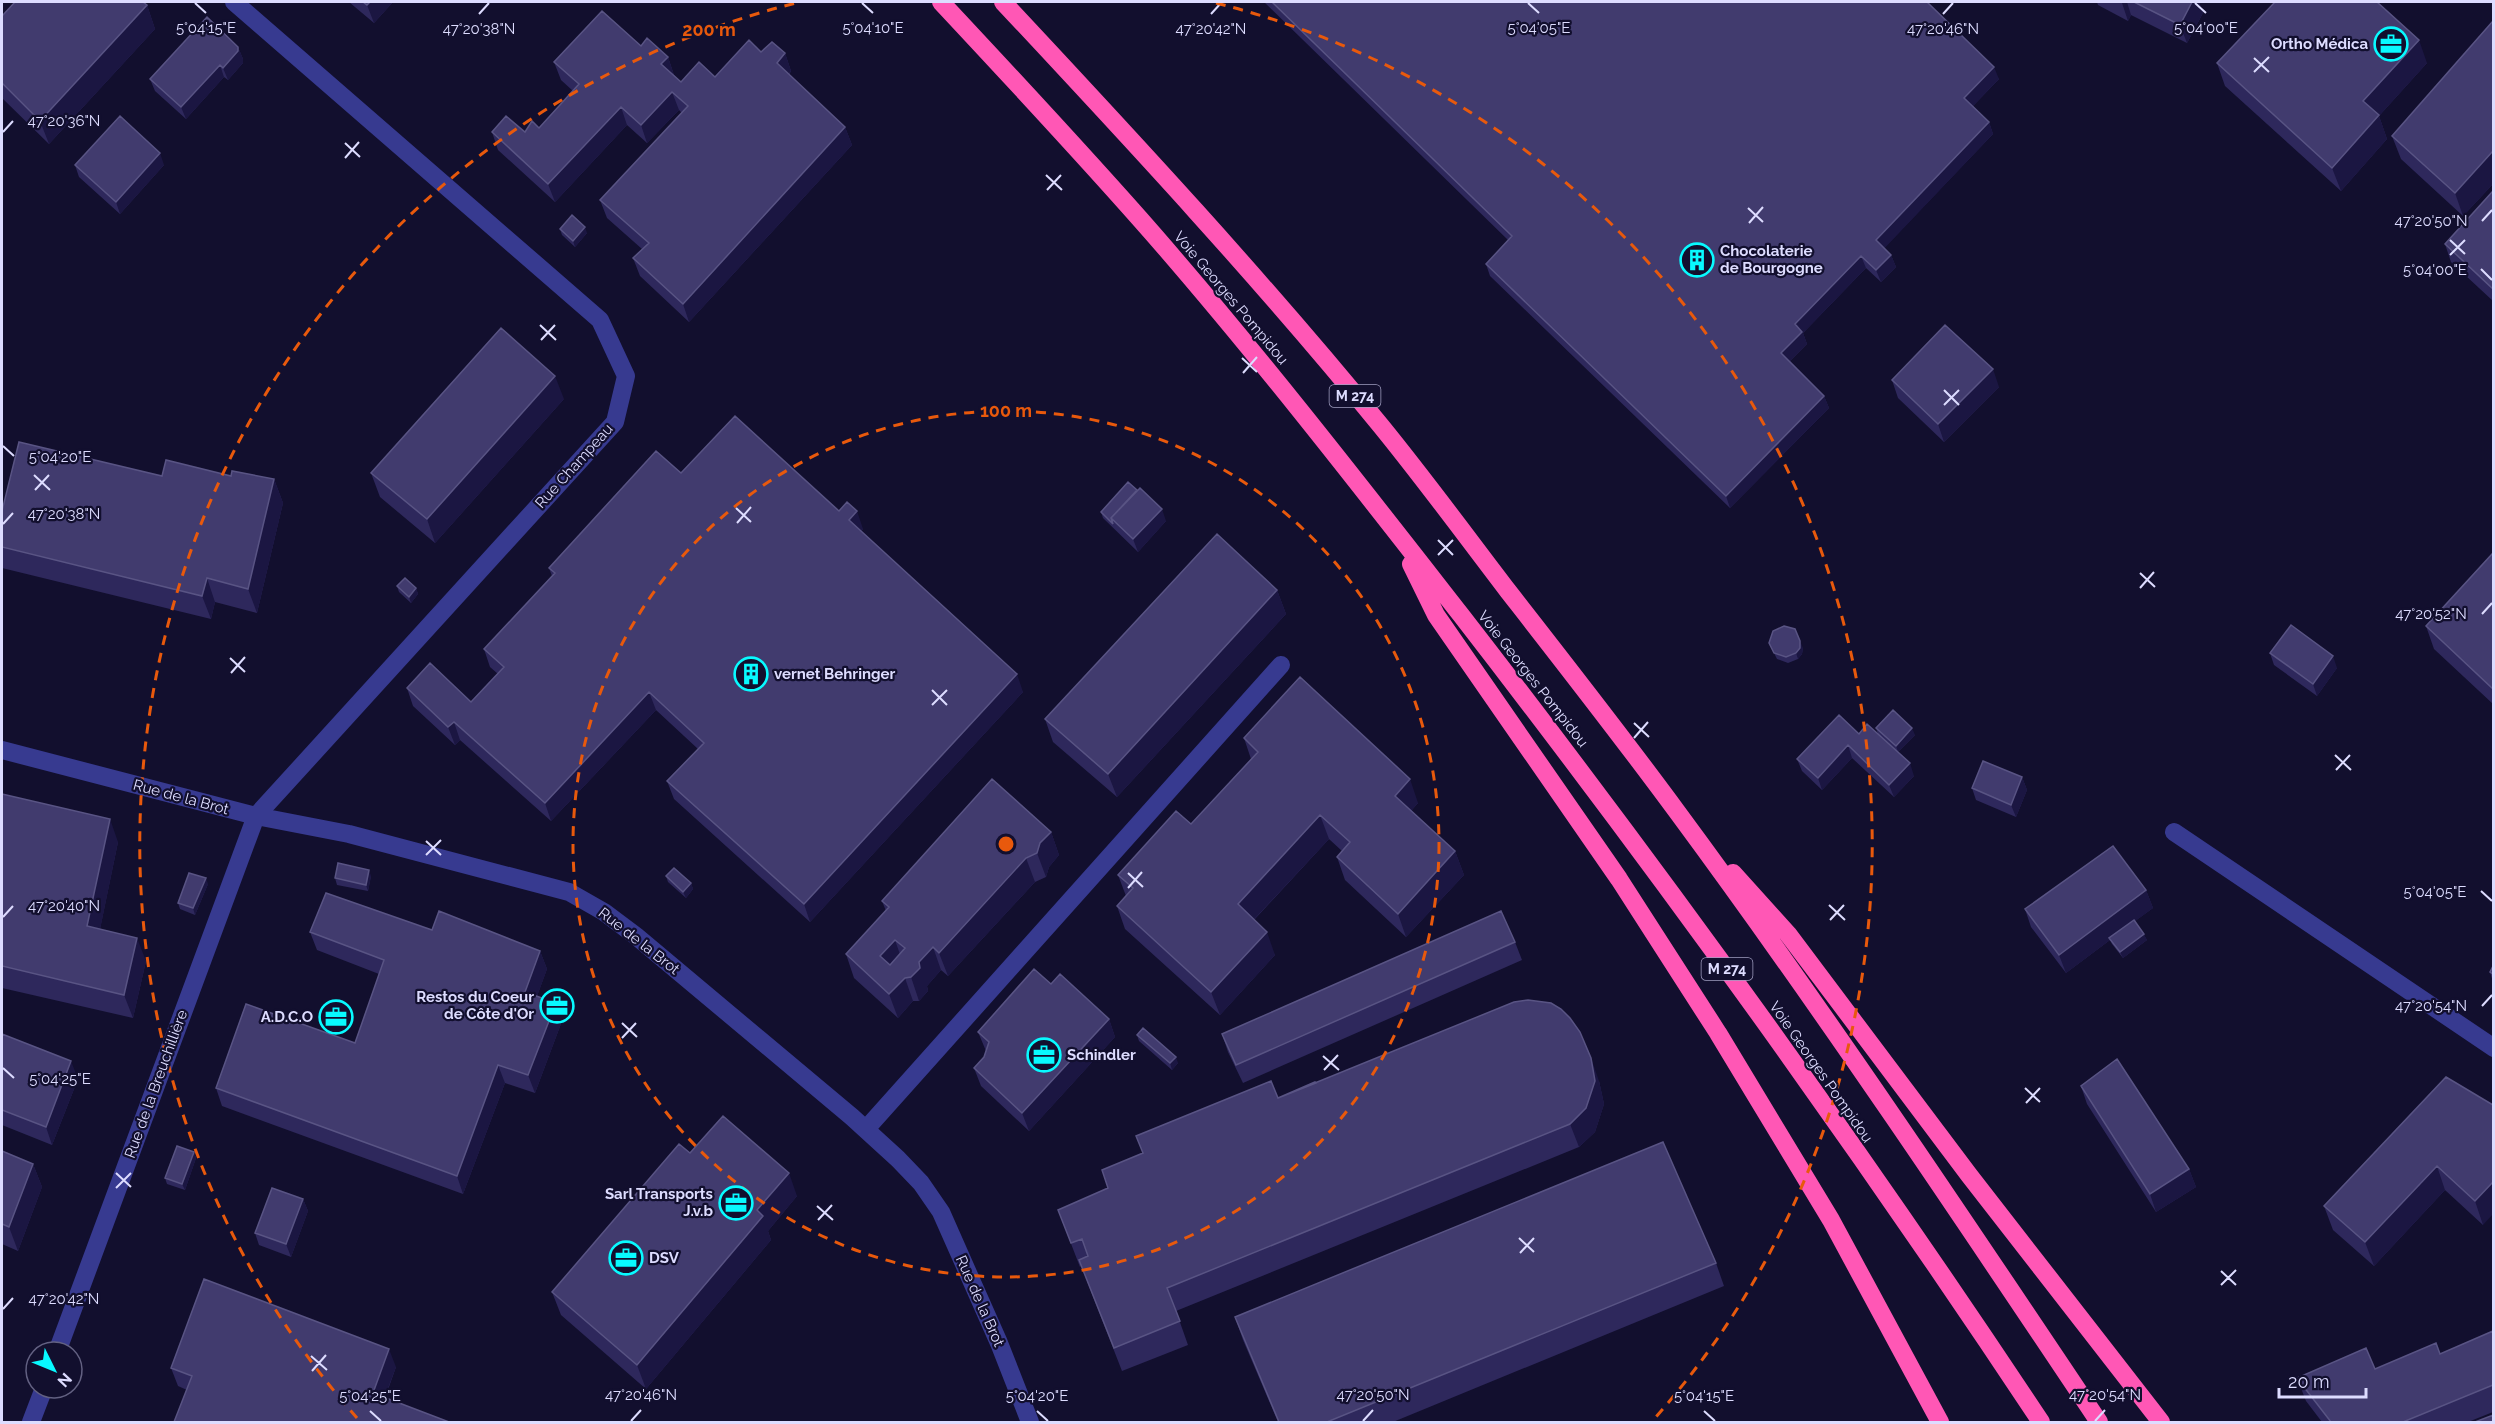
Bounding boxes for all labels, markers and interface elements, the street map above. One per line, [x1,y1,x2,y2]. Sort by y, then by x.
text: 5°04'15"E [176,19,236,37]
text: 200 m [682,19,736,40]
text: 5°04'10"E [842,19,904,37]
text: 5°04'05"E [1508,19,1570,37]
text: 5°04'00"E [2174,19,2238,37]
text: 47°20'38"N [443,20,515,38]
text: 47°20'42"N [1176,20,1246,38]
text: 47°20'46"N [1907,20,1979,38]
office icon: Ortho Médica [2373,26,2409,62]
place label: Ortho Médica [2271,35,2368,53]
text: 47°20'36"N [28,112,100,130]
text: 47°20'50"N [2395,212,2467,230]
street label: Voie Georges Pompidou [1170,228,1292,368]
building icon: Chocolaterie de Bourgogne [1679,242,1715,278]
place label: Chocolaterie de Bourgogne [1720,242,1823,277]
text: 5°04'00"E [2403,261,2467,279]
road number: M 274 [1330,385,1380,407]
text: 100 m [980,400,1032,421]
street label: Rue Champeau [531,420,617,512]
text: 5°04'20"E [29,448,91,466]
text: 47°20'38"N [28,505,100,523]
text: 47°20'52"N [2395,605,2467,623]
street label: Voie Georges Pompidou [1474,607,1592,751]
building icon: vernet Behringer [733,656,769,692]
place label: vernet Behringer [774,665,896,683]
street label: Rue de la Brot [131,776,231,818]
centre of rings [996,834,1016,854]
text: 5°04'05"E [2404,883,2466,901]
text: 47°20'40"N [28,897,100,915]
street label: Rue de la Brot [595,904,683,978]
road number: M 274 [1702,958,1752,980]
place label: Restos du Coeur de Côte d'Or [416,988,534,1023]
office icon: Restos du Coeur de Côte d'Or [539,988,575,1024]
text: 47°20'54"N [2395,997,2467,1015]
street label: Voie Georges Pompidou [1765,998,1877,1146]
office icon: A.D.C.O [318,999,354,1035]
street label: Rue de la Breuchillière [121,1007,191,1161]
place label: A.D.C.O [261,1008,313,1026]
office icon: Schindler [1026,1037,1062,1073]
place label: Schindler [1067,1046,1136,1064]
text: 5°04'25"E [29,1070,91,1088]
place label: Sarl Transports J.v.b [605,1185,713,1220]
office icon: Sarl Transports J.v.b [718,1185,754,1221]
office icon: DSV [608,1240,644,1276]
place label: DSV [649,1249,680,1267]
street label: Rue de la Brot [952,1253,1008,1349]
text: 47°20'42"N [29,1290,99,1308]
north arrow [24,1340,84,1400]
scale bar [2279,1361,2366,1399]
text: N [53,1369,76,1391]
text: 20 m [2288,1371,2330,1392]
text: 47°20'46"N [605,1386,677,1404]
text: 47°20'50"N [1337,1386,1409,1404]
text: 47°20'54"N [2069,1386,2141,1404]
text: 5°04'25"E [339,1387,401,1405]
text: 5°04'20"E [1006,1387,1068,1405]
text: 5°04'15"E [1674,1387,1734,1405]

